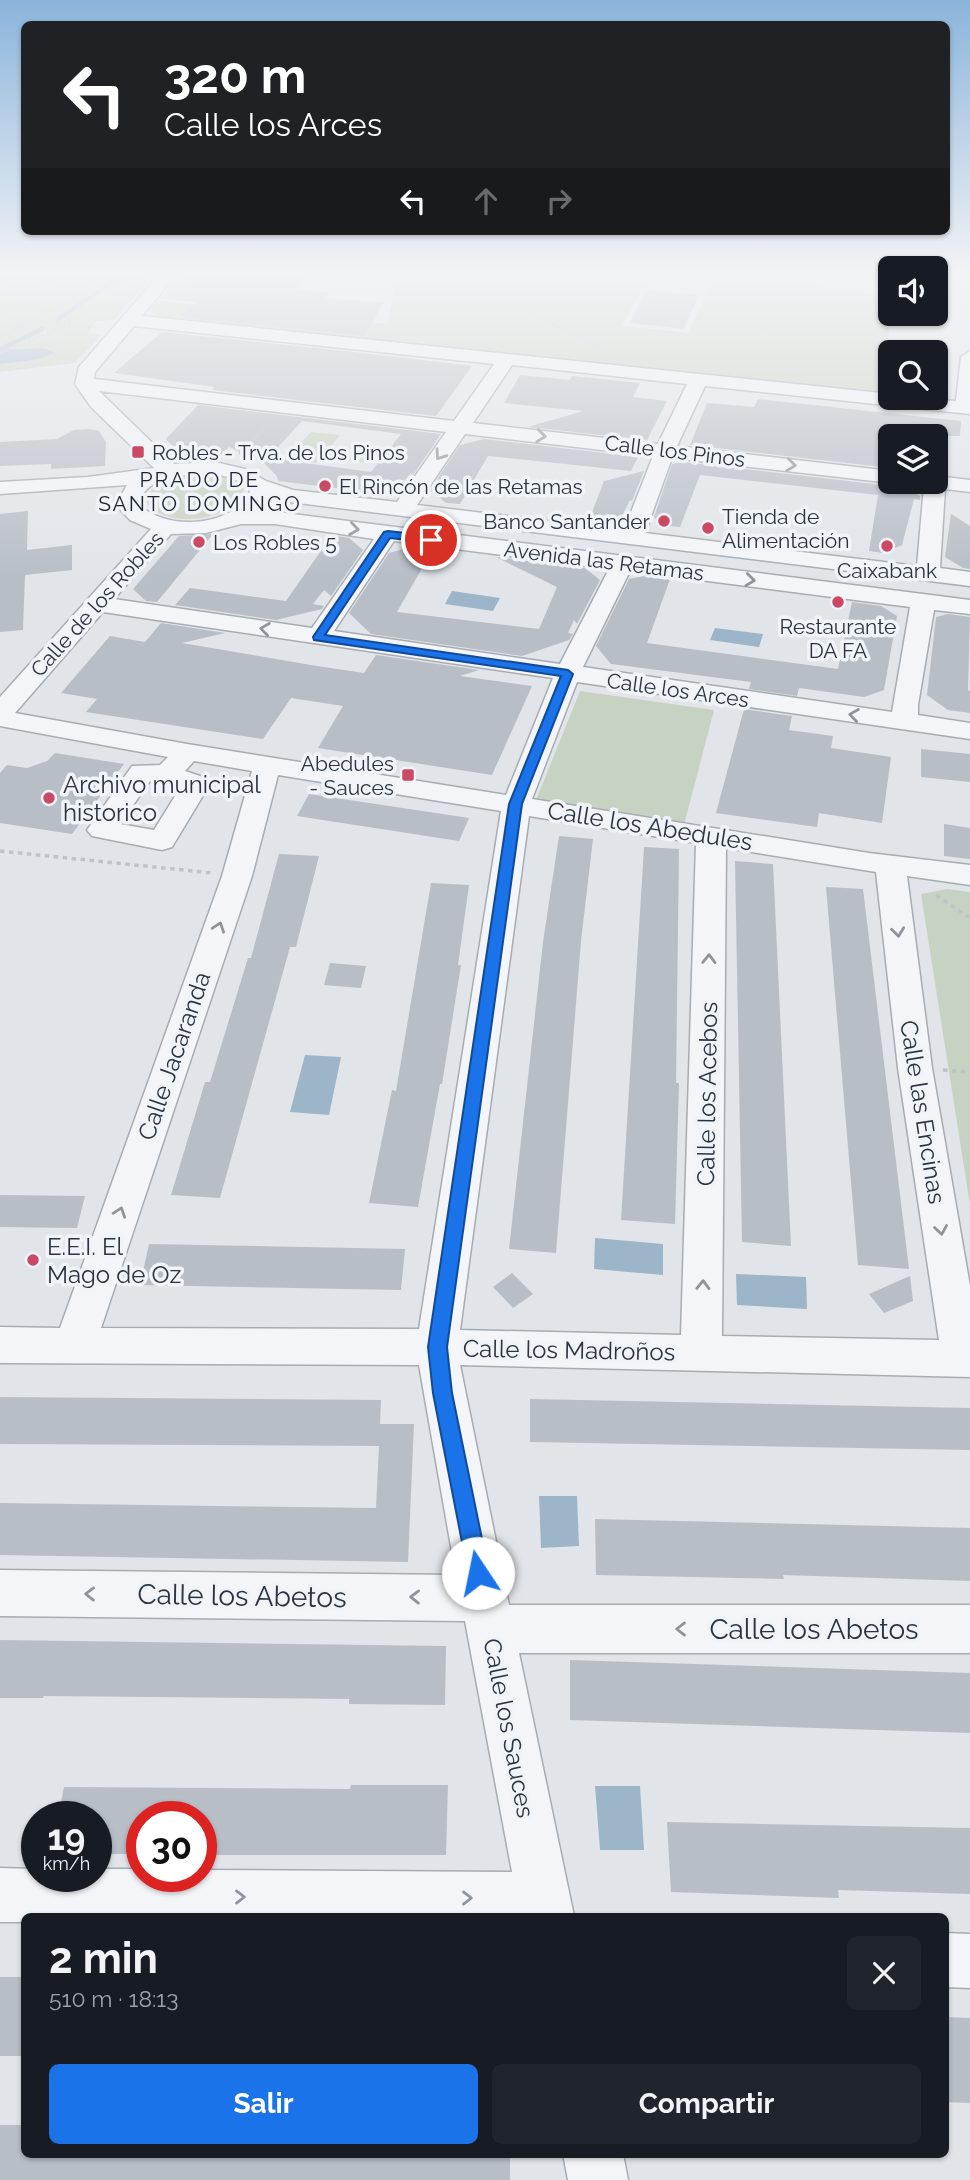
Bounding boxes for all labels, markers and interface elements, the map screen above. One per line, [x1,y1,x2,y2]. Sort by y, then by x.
text: 320 m [164,47,306,104]
icon: left [49,49,140,140]
text: Calle los Arces [164,106,382,143]
icon: left [394,182,432,220]
icon: ahead [467,182,505,220]
icon: right [540,182,578,220]
map controls [878,256,948,494]
button: sound [878,256,948,326]
button: search [878,340,948,410]
button: layers [878,424,948,494]
one-way arrow [535,428,547,443]
street label: Calle los Pinos [603,430,747,472]
place label: Robles - Trva. de los Pinos [152,440,405,465]
marker: Robles - Trva. de los Pinos [130,444,146,460]
one-way arrow [436,447,448,460]
one-way arrow [785,458,797,473]
district label: PRADO DE SANTO DOMINGO [98,467,302,516]
place label: El Rincón de las Retamas [339,474,583,499]
marker: El Rincón de las Retamas [317,478,333,494]
place label: Tienda de Alimentación [722,504,850,553]
place label: Banco Santander [483,509,651,534]
pin [401,510,461,570]
marker: Banco Santander [656,513,672,529]
marker: Tienda de Alimentación [700,520,716,536]
icon: arrive [412,521,450,559]
one-way arrow [348,522,360,537]
street label: Calle de los Robles [25,526,169,682]
place label: Los Robles 5 [213,530,337,555]
marker: Los Robles 5 [191,534,207,550]
street label: Avenida las Retamas [503,536,705,586]
marker: Caixabank [879,538,895,554]
place label: Caixabank [837,558,937,583]
one-way arrow [744,572,756,587]
marker: Restaurante DA FA [830,594,846,610]
place label: Restaurante DA FA [780,614,896,663]
one-way arrow [259,622,271,637]
street label: Calle los Arces [605,668,751,712]
one-way arrow [848,708,860,723]
place label: Abedules - Sauces [301,751,394,800]
marker: Abedules - Sauces [400,767,416,783]
place label: Archivo municipal historico [63,770,261,827]
marker: Archivo municipal historico [41,790,57,806]
street label: Calle los Abedules [545,795,755,857]
one-way arrow [211,922,225,934]
one-way arrow [891,926,906,938]
one-way arrow [701,953,717,964]
street label: Calle Jacaranda [132,968,216,1144]
street label: Calle los Acebos [691,1002,723,1186]
street label: Calle las Encinas [894,1018,952,1206]
one-way arrow [112,1206,126,1218]
one-way arrow [933,1224,948,1236]
place label: E.E.I. El Mago de Oz [47,1232,181,1289]
marker: E.E.I. El Mago de Oz [25,1252,41,1268]
one-way arrow [696,1279,711,1290]
street label: Calle los Madroños [463,1334,675,1366]
position arrow [441,1536,515,1610]
street label: Calle los Abetos [137,1578,347,1614]
one-way arrow [84,1586,95,1602]
one-way arrow [410,1590,421,1605]
street label: Calle los Abetos [709,1613,919,1646]
one-way arrow [676,1621,686,1637]
street label: Calle los Sauces [477,1636,541,1820]
speed limit sign: 30 [126,1801,217,1892]
text: 19 [48,1817,85,1858]
text: km/h [43,1853,90,1874]
one-way arrow [235,1889,245,1905]
one-way arrow [462,1890,473,1906]
text: 2 min [49,1934,158,1983]
button: close [847,1936,921,2010]
text: 510 m · 18:13 [49,1985,178,2012]
button: Salir [49,2064,478,2144]
button: Compartir [492,2064,921,2144]

